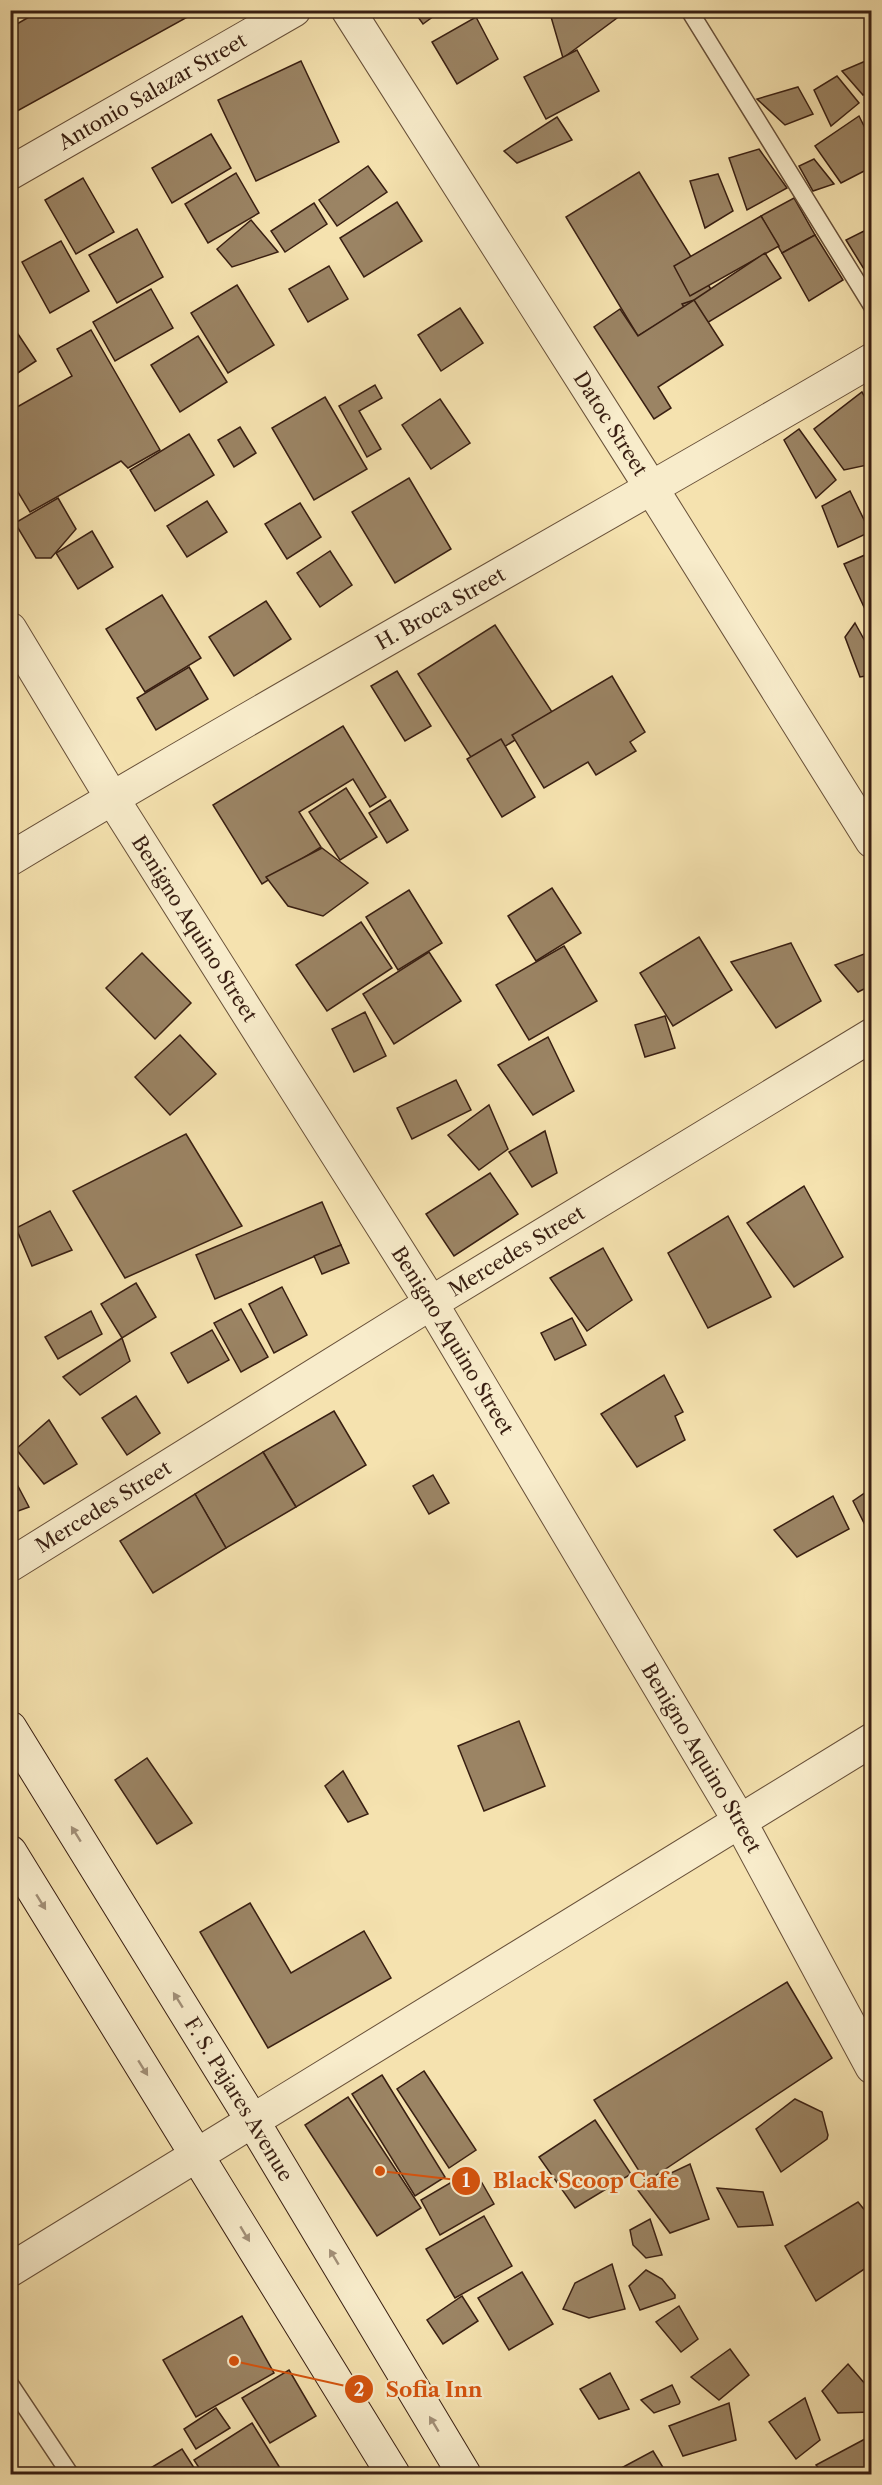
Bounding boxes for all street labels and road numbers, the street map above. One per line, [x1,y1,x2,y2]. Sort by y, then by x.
street label: Antonio Salazar Street [53,28,251,155]
street label: Datoc Street [569,367,652,480]
street label: H. Broca Street [372,562,509,655]
street label: Benigno Aquino Street [127,831,262,1026]
street label: Mercedes Street [444,1200,589,1302]
street label: Benigno Aquino Street [386,1242,519,1439]
street label: Mercedes Street [31,1456,176,1558]
street label: Benigno Aquino Street [636,1659,766,1857]
street label: F. S. Pajares Avenue [179,2013,298,2186]

